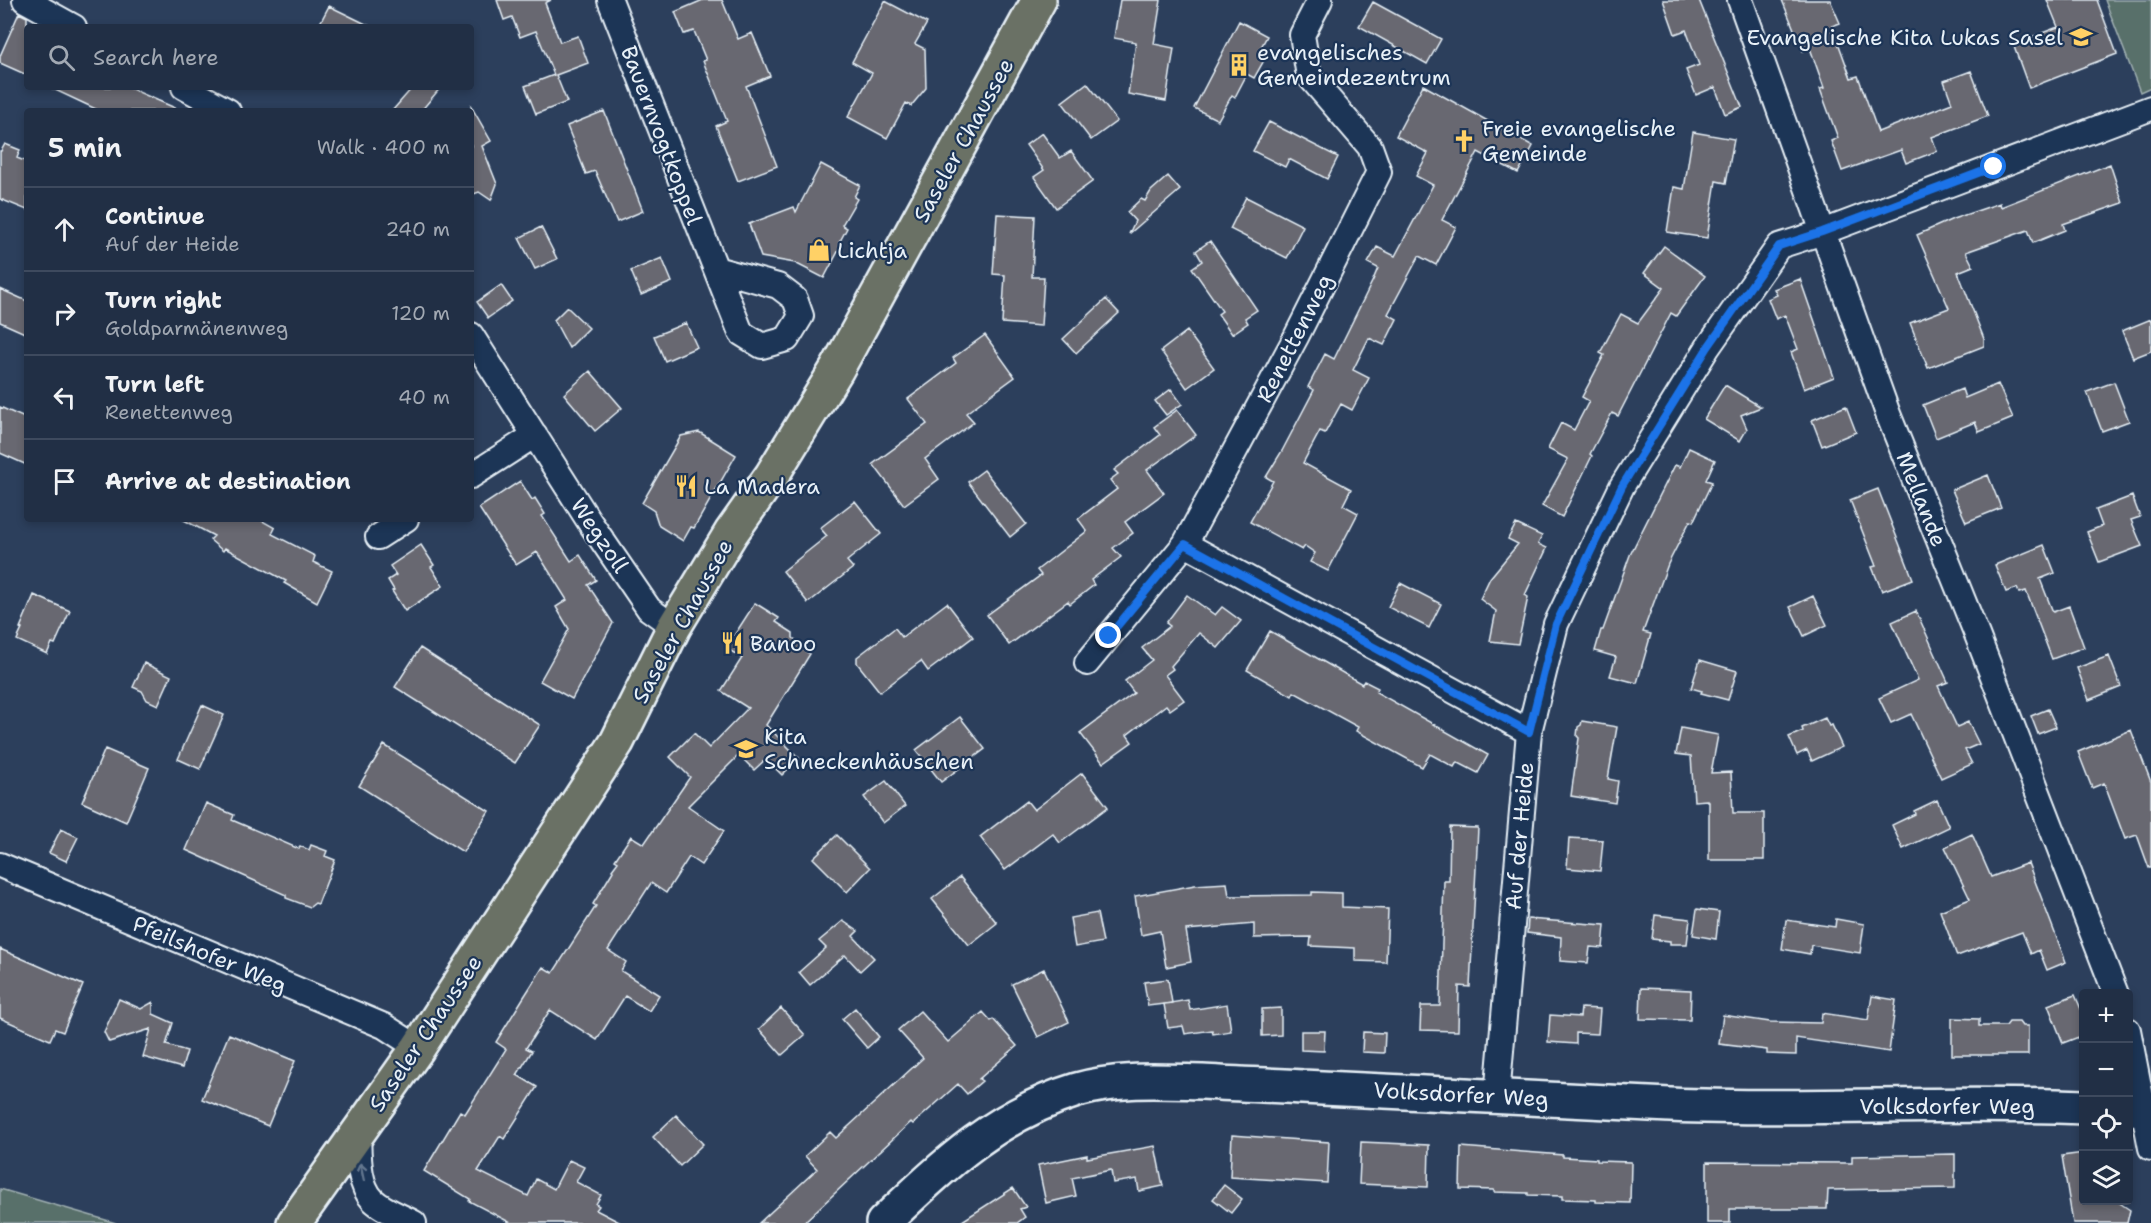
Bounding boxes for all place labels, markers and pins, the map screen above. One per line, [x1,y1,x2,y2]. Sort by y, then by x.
place label: Evangelische Kita Lukas Sasel [1746,23,2063,52]
school or university icon: Evangelische Kita Lukas Sasel [2068,24,2094,50]
place label: evangelisches Gemeindezentrum [1257,38,1451,92]
building icon: evangelisches Gemeindezentrum [1226,52,1252,78]
place label: Freie evangelische Gemeinde [1482,114,1676,168]
church icon: Freie evangelische Gemeinde [1451,128,1477,154]
place label: Lichtja [837,236,908,265]
shop icon: Lichtja [806,237,832,263]
place label: La Madera [704,472,820,501]
restaurant icon: La Madera [673,473,699,499]
place label: Banoo [750,629,816,658]
restaurant icon: Banoo [719,630,745,656]
place label: Kita Schneckenhäuschen [764,722,974,776]
school or university icon: Kita Schneckenhäuschen [733,736,759,762]

